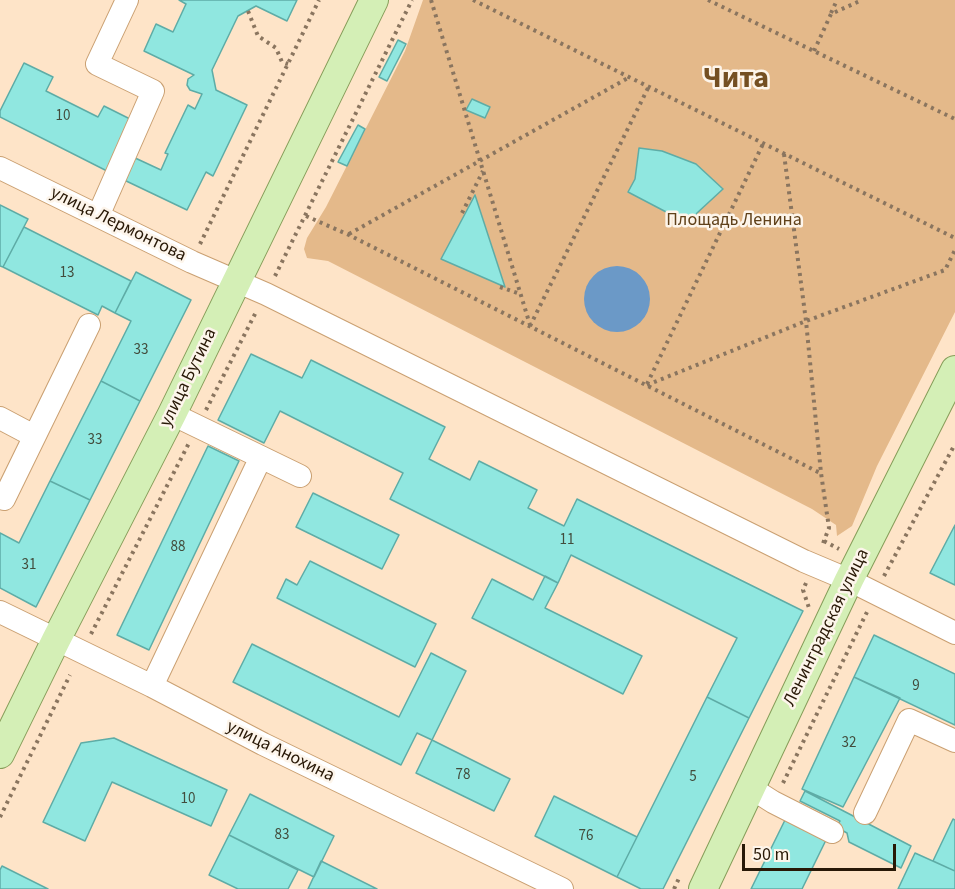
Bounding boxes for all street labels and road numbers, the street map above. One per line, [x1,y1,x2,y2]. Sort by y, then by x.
street label: улица Лермонтова [47,183,189,267]
street label: улица Бутина [156,325,222,431]
street label: Ленинградская улица [779,546,875,710]
street label: улица Анохина [222,717,338,787]

